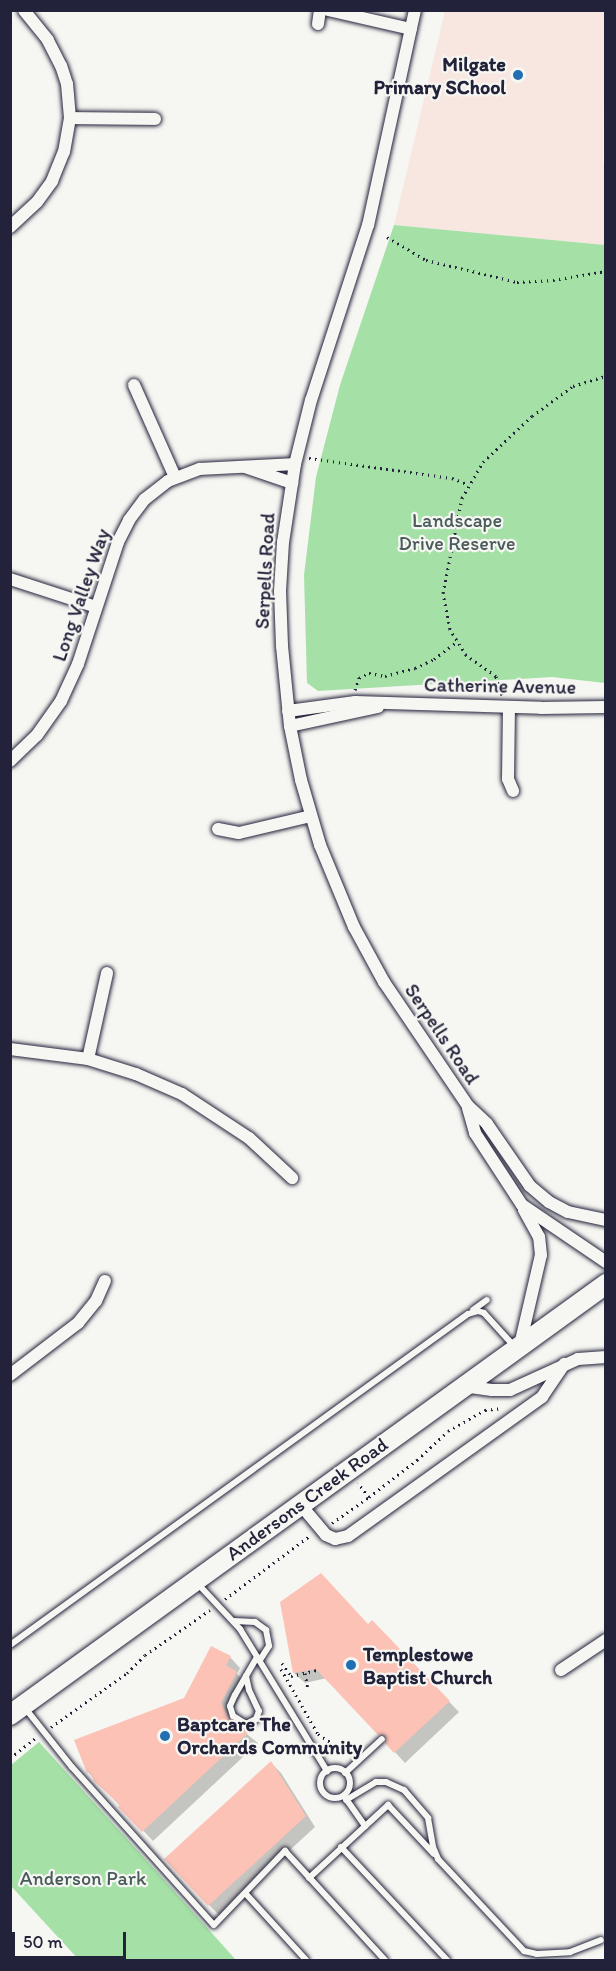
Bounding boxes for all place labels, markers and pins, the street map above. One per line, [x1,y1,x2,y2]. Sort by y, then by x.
place label: Milgate Primary SChool [373,52,506,99]
marker: Milgate Primary SChool [511,68,525,82]
place label: Templestowe Baptist Church [363,1642,493,1689]
marker: Templestowe Baptist Church [344,1658,358,1672]
place label: Baptcare The Orchards Community [177,1712,362,1759]
marker: Baptcare The Orchards Community [158,1729,172,1743]

